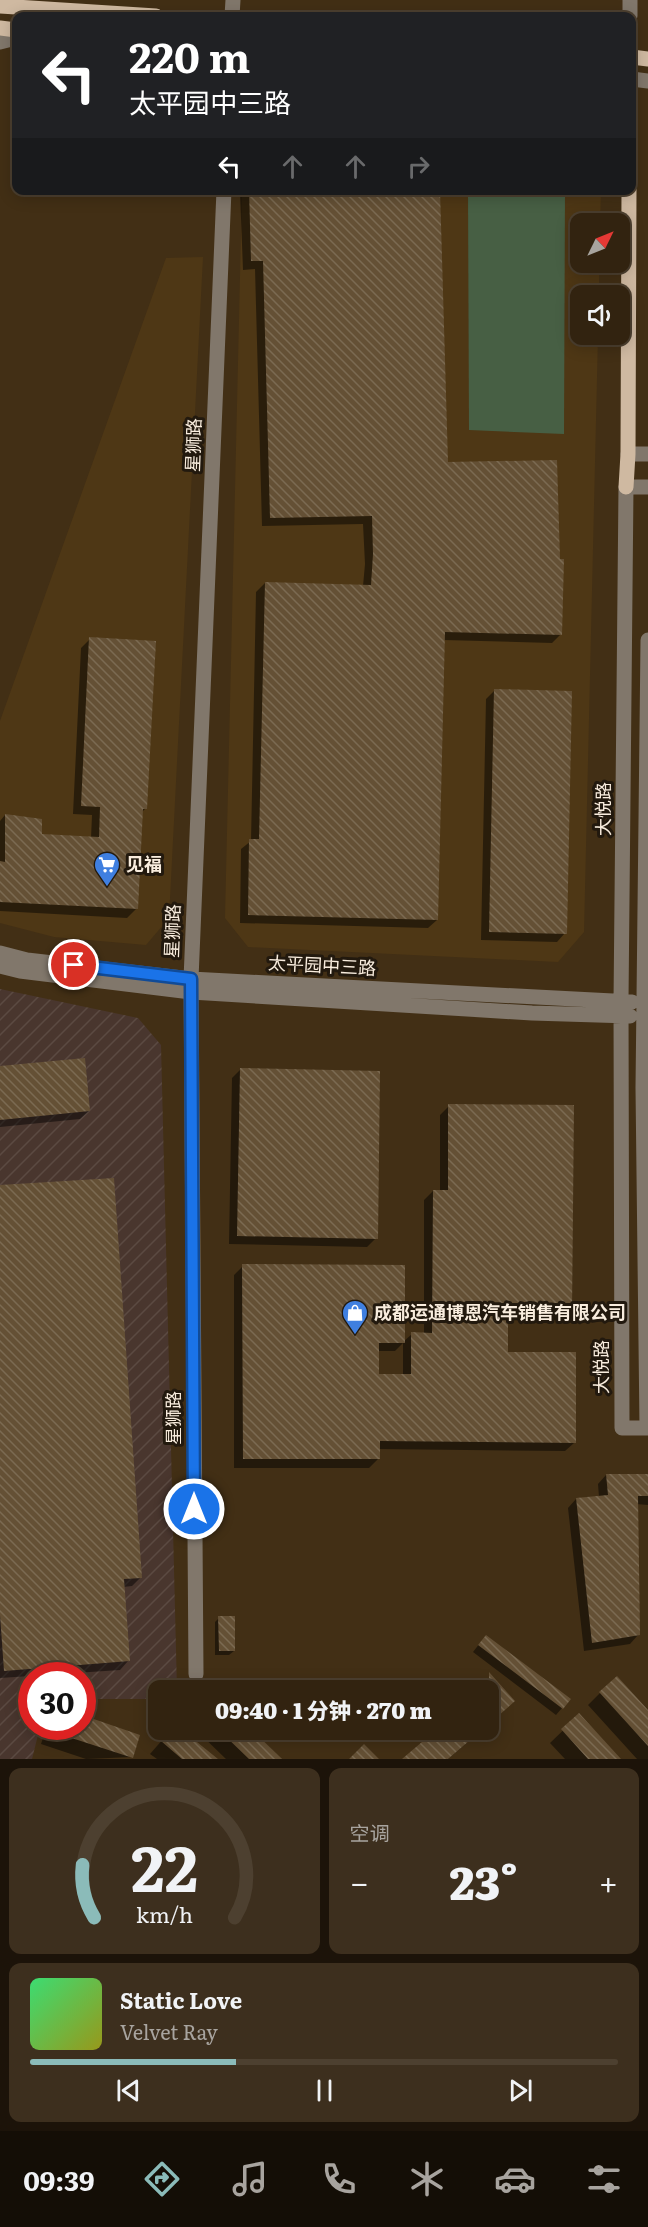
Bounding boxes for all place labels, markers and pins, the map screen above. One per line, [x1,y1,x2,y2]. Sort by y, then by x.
supermarket icon: 见福 [92,850,122,888]
place label: 见福 [126,850,162,877]
pin [48,939,99,990]
shop icon: 成都运通博恩汽车销售有限公司 [340,1298,370,1336]
place label: 成都运通博恩汽车销售有限公司 [374,1298,626,1325]

